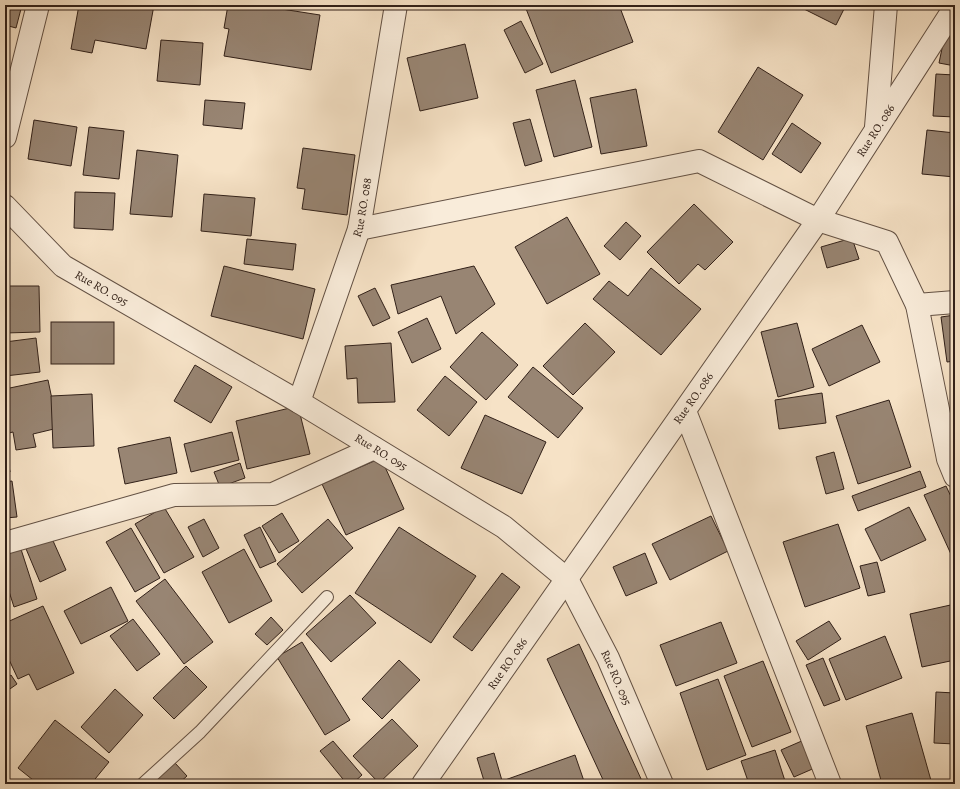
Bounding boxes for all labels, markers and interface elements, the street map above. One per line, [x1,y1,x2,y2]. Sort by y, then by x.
street label: Rue RO. 086 [853,101,899,160]
street label: Rue RO. 088 [349,176,375,239]
street label: Rue RO. 095 [72,267,131,310]
street label: Rue RO. 086 [669,369,717,427]
street label: Rue RO. 095 [352,430,410,474]
street label: Rue RO. 086 [484,634,531,693]
street label: Rue RO. 095 [597,647,635,708]

